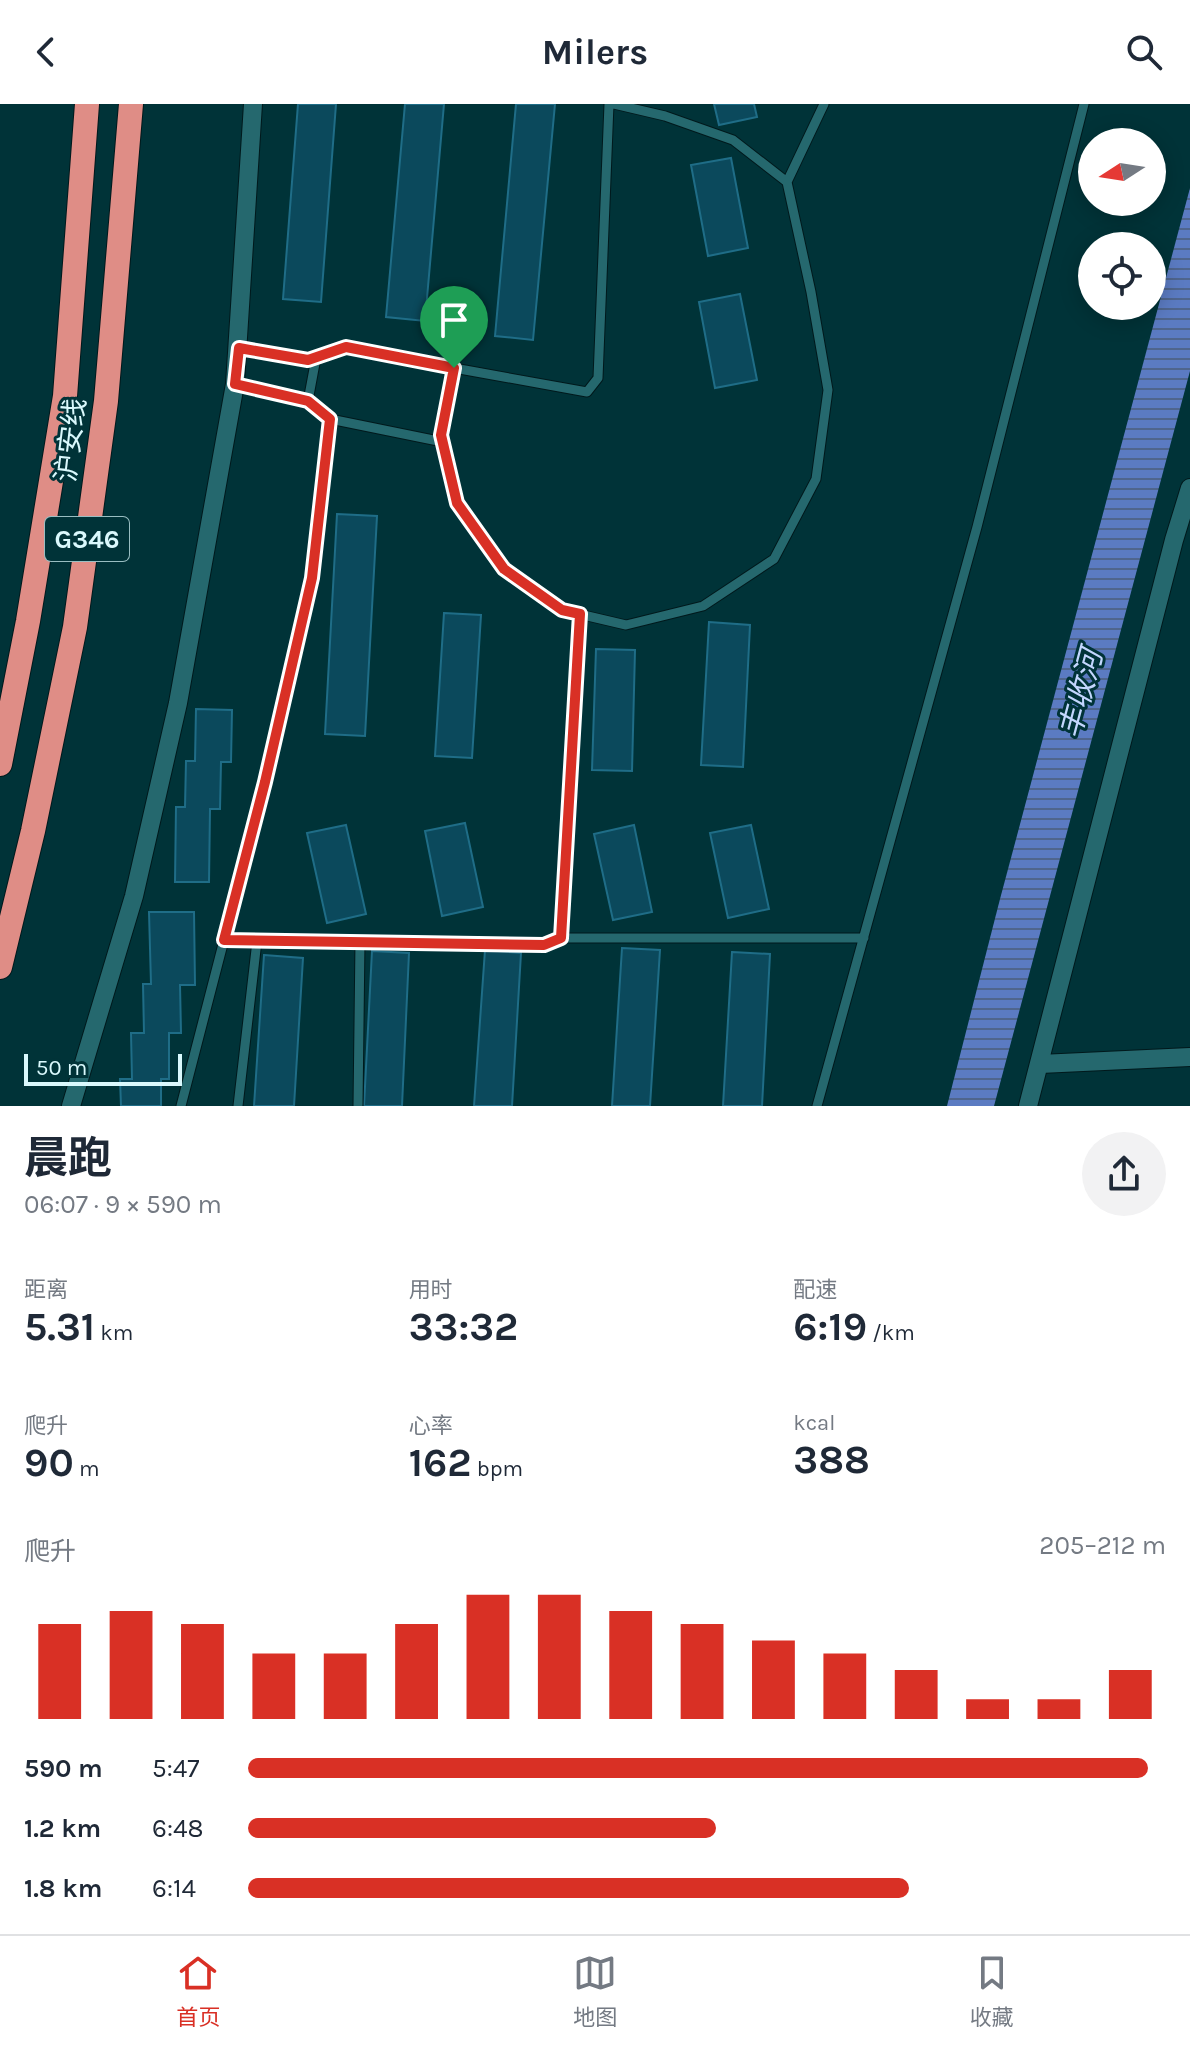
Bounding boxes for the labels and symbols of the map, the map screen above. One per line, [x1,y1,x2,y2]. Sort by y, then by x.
north arrow [1078,128,1166,216]
pin [420,286,488,368]
street label: 沪安线 [49,396,92,484]
road number: G346 [45,517,129,561]
water label: 丰收河 [1052,641,1111,742]
scale bar [24,1050,182,1086]

